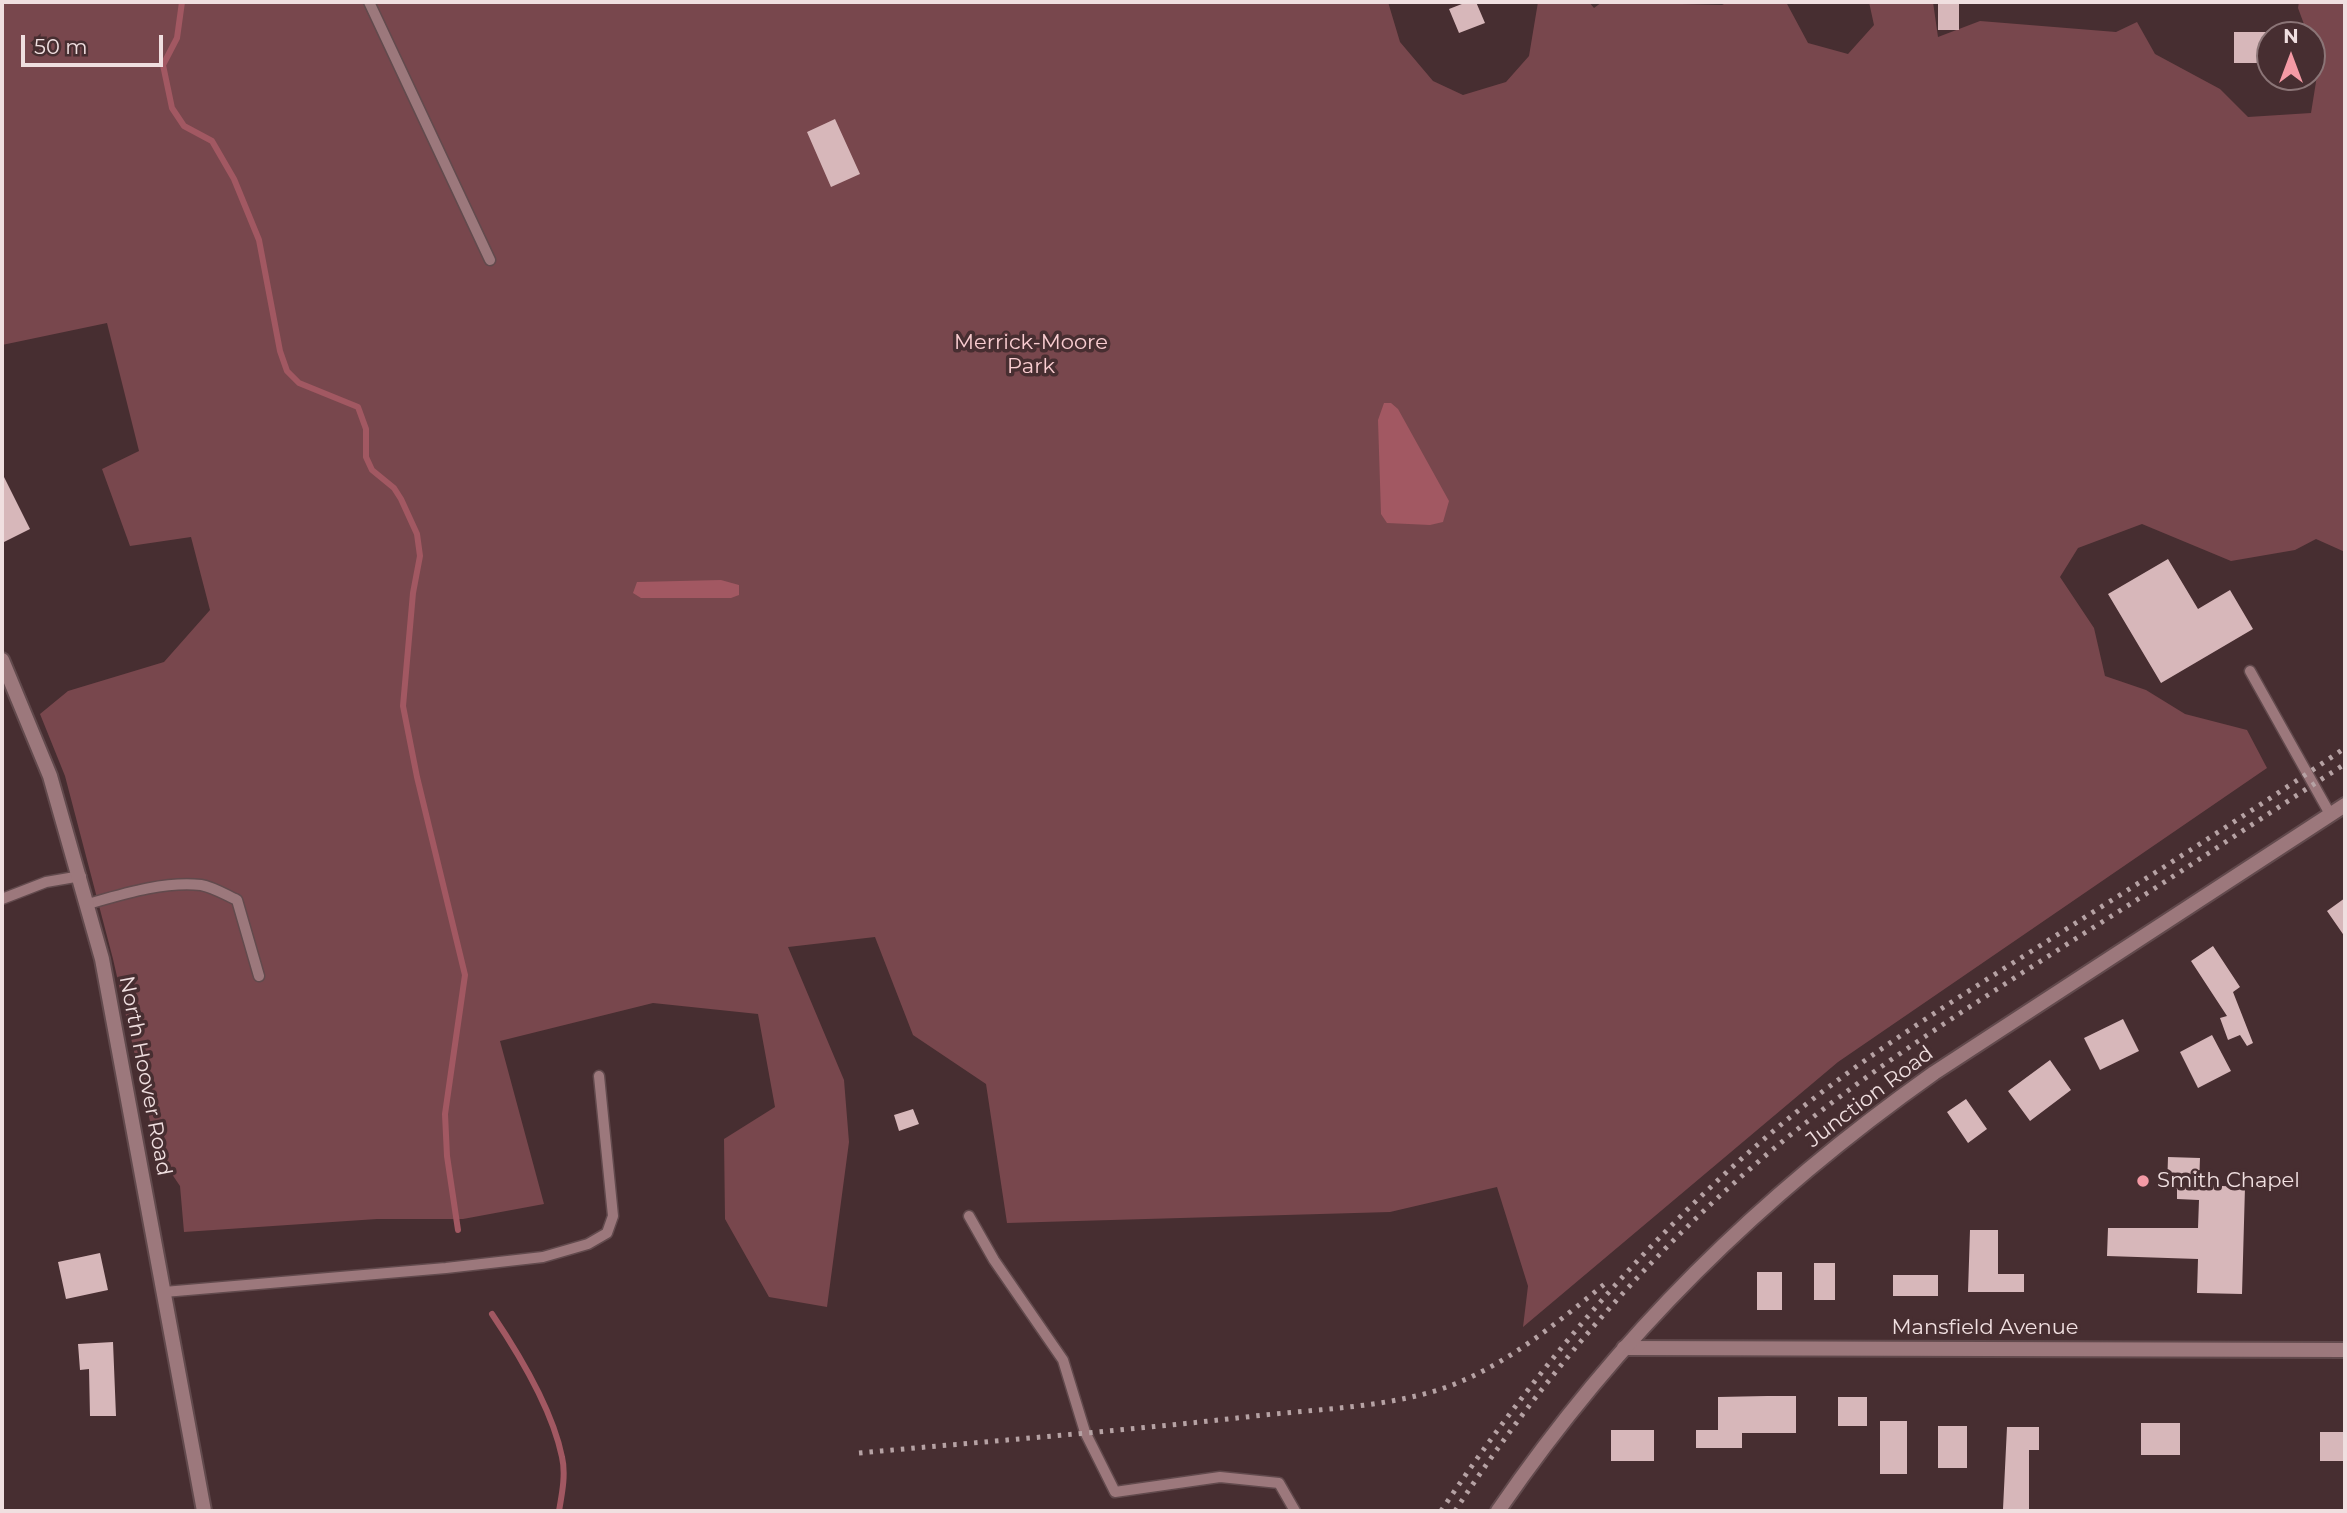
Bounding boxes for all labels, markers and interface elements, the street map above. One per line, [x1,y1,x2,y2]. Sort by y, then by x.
scale bar [24,21,166,65]
north arrow [2256,21,2326,91]
text: N [2283,25,2299,48]
text: 50 m [34,34,88,59]
park label: Merrick-Moore Park [954,330,1108,380]
street label: North Hoover Road [113,974,177,1178]
street label: Junction Road [1801,1041,1939,1153]
place label: Smith Chapel [2157,1168,2300,1194]
marker: Smith Chapel [2135,1173,2151,1189]
street label: Mansfield Avenue [1891,1315,2079,1341]

